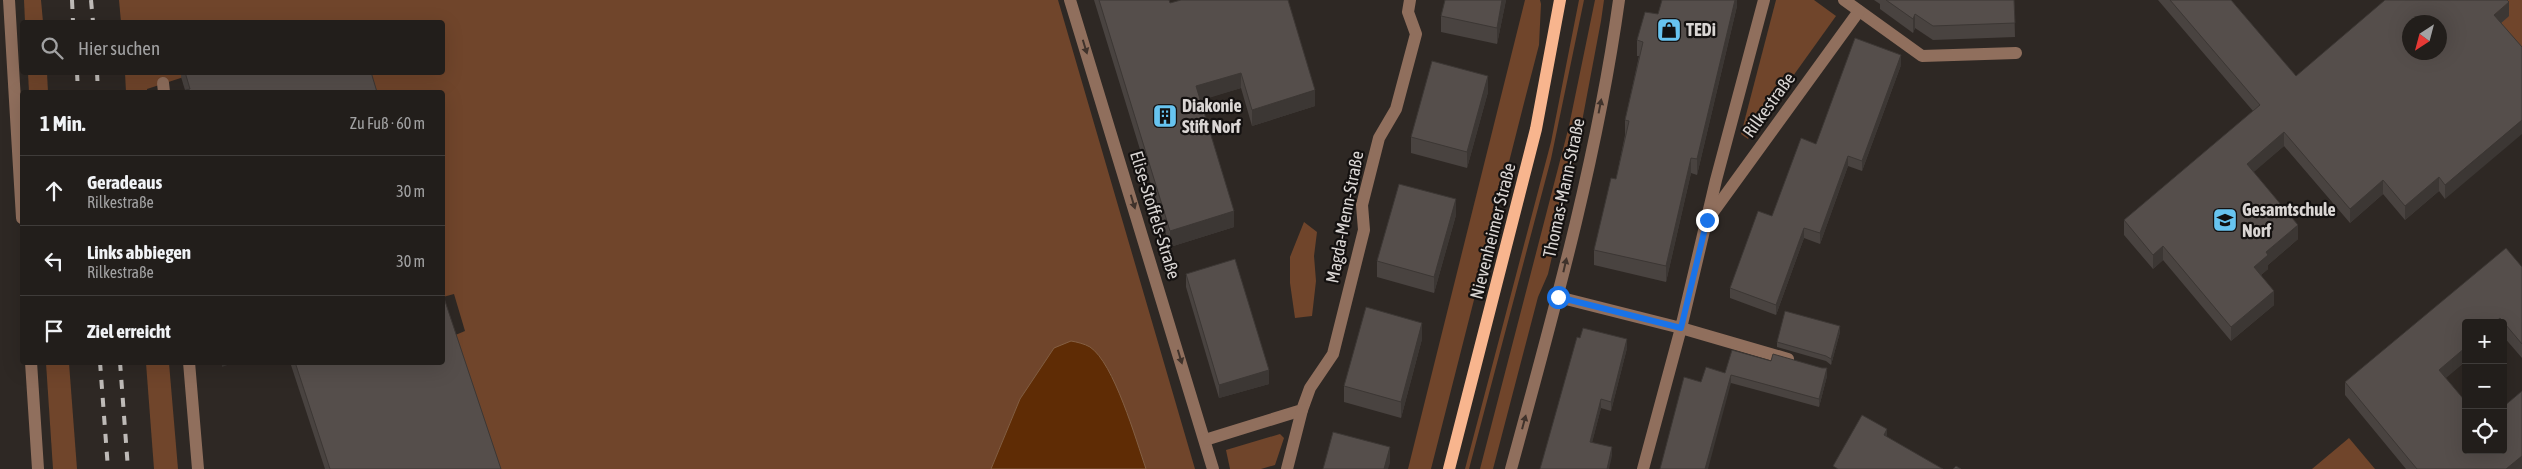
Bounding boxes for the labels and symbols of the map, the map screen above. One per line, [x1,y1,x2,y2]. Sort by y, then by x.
north arrow [2402,15,2447,60]
shop icon: TEDi [1656,17,1682,43]
place label: TEDi [1686,19,1716,40]
one-way arrow [1081,39,1089,54]
street label: Rilkestraße [1738,68,1799,141]
place label: Diakonie Stift Norf [1182,95,1242,137]
one-way arrow [1596,98,1604,114]
building icon: Diakonie Stift Norf [1152,103,1178,129]
street label: Thomas-Mann-Straße [1538,116,1589,260]
street label: Elise-Stoffels-Straße [1126,148,1185,281]
street label: Magda-Menn-Straße [1321,149,1368,285]
street label: Nievenheimer Straße [1465,161,1520,301]
one-way arrow [1129,194,1137,209]
place label: Gesamtschule Norf [2242,199,2336,241]
school or university icon: Gesamtschule Norf [2212,207,2238,233]
route end [1696,209,1719,232]
one-way arrow [1561,257,1569,272]
route start [1547,286,1570,309]
one-way arrow [1177,350,1184,365]
one-way arrow [1520,414,1528,429]

